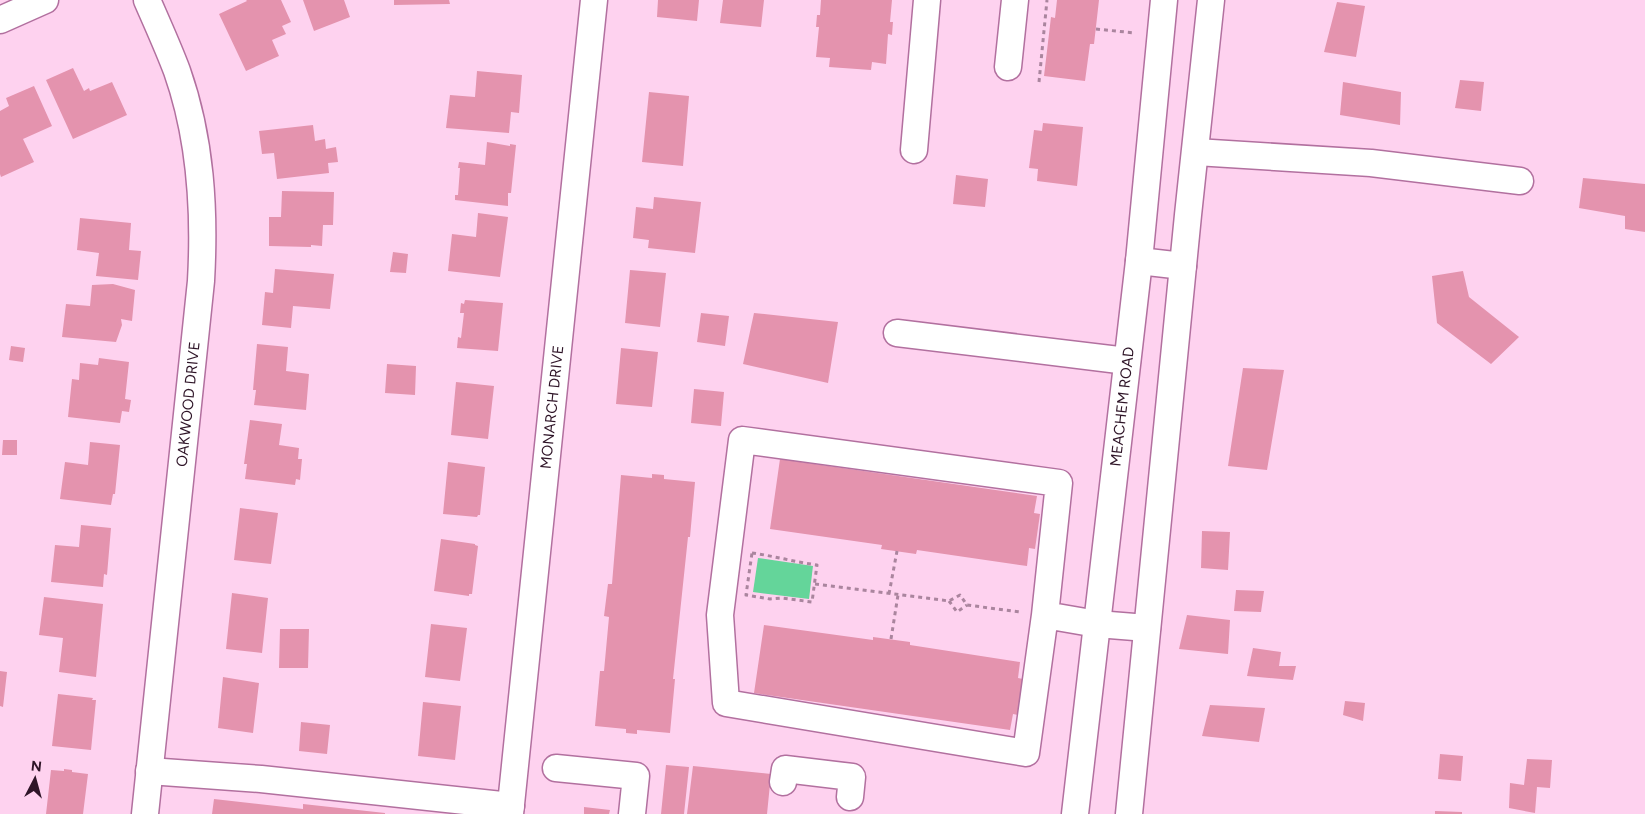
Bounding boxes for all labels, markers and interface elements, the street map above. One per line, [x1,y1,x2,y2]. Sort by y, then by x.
street label: OAKWOOD DRIVE [173,341,204,468]
street label: MONARCH DRIVE [537,344,567,470]
street label: MEACHEM ROAD [1106,346,1138,468]
north arrow [10,754,60,804]
text: N [30,758,43,776]

